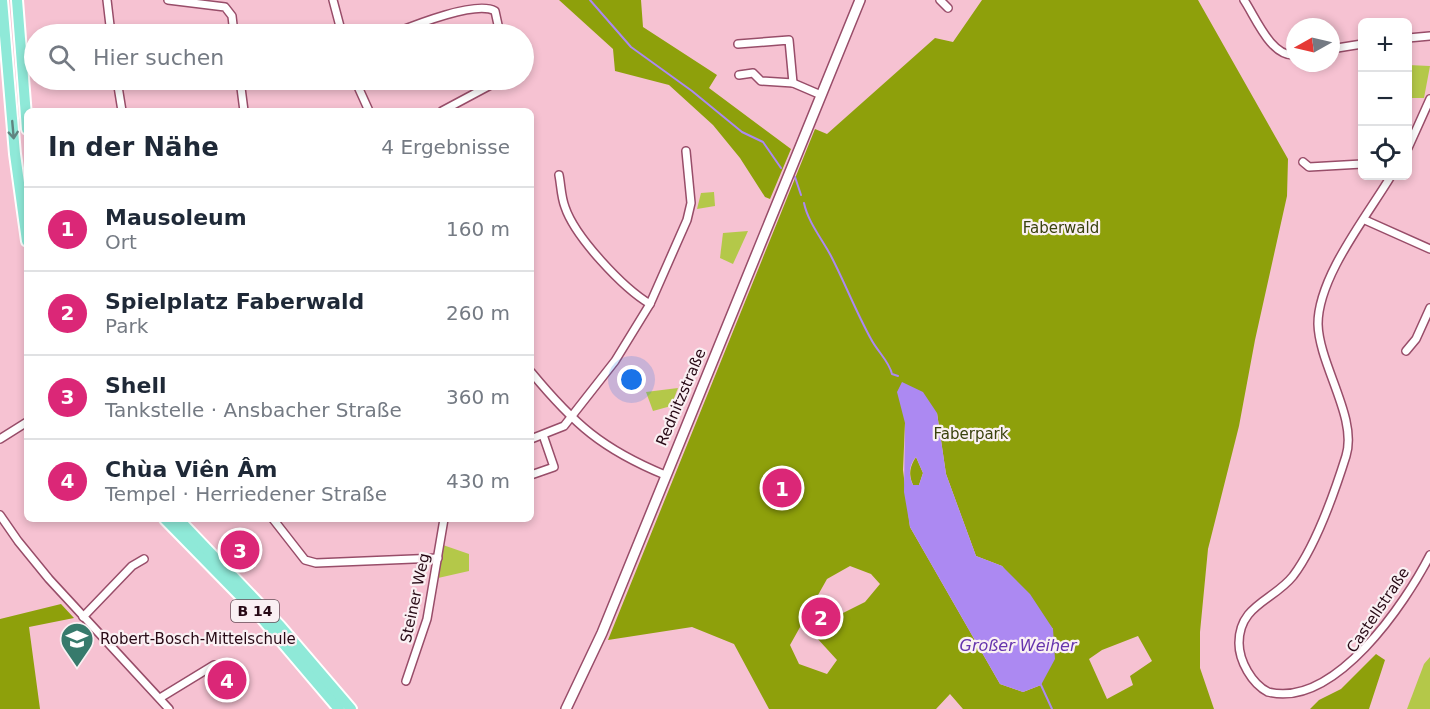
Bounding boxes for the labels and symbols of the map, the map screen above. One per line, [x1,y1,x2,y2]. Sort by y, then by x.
north arrow [1286,18,1340,72]
one-way arrow [8,119,19,139]
park label: Faberwald [1023,219,1099,237]
street label: Rednitzstraße [652,346,710,448]
your location [617,365,646,394]
park label: Faberpark [934,425,1009,443]
pin: 1 [762,466,802,510]
pin: 3 [220,528,260,572]
street label: Steiner Weg [397,552,433,644]
street label: Castellstraße [1343,564,1413,656]
pin: 2 [802,594,840,640]
road number: B 14 [231,600,279,622]
school or university icon: Robert-Bosch-Mittelschule [59,621,95,668]
place label: Robert-Bosch-Mittelschule [100,630,296,648]
water label: Großer Weiher [959,636,1078,655]
pin: 4 [208,658,246,702]

